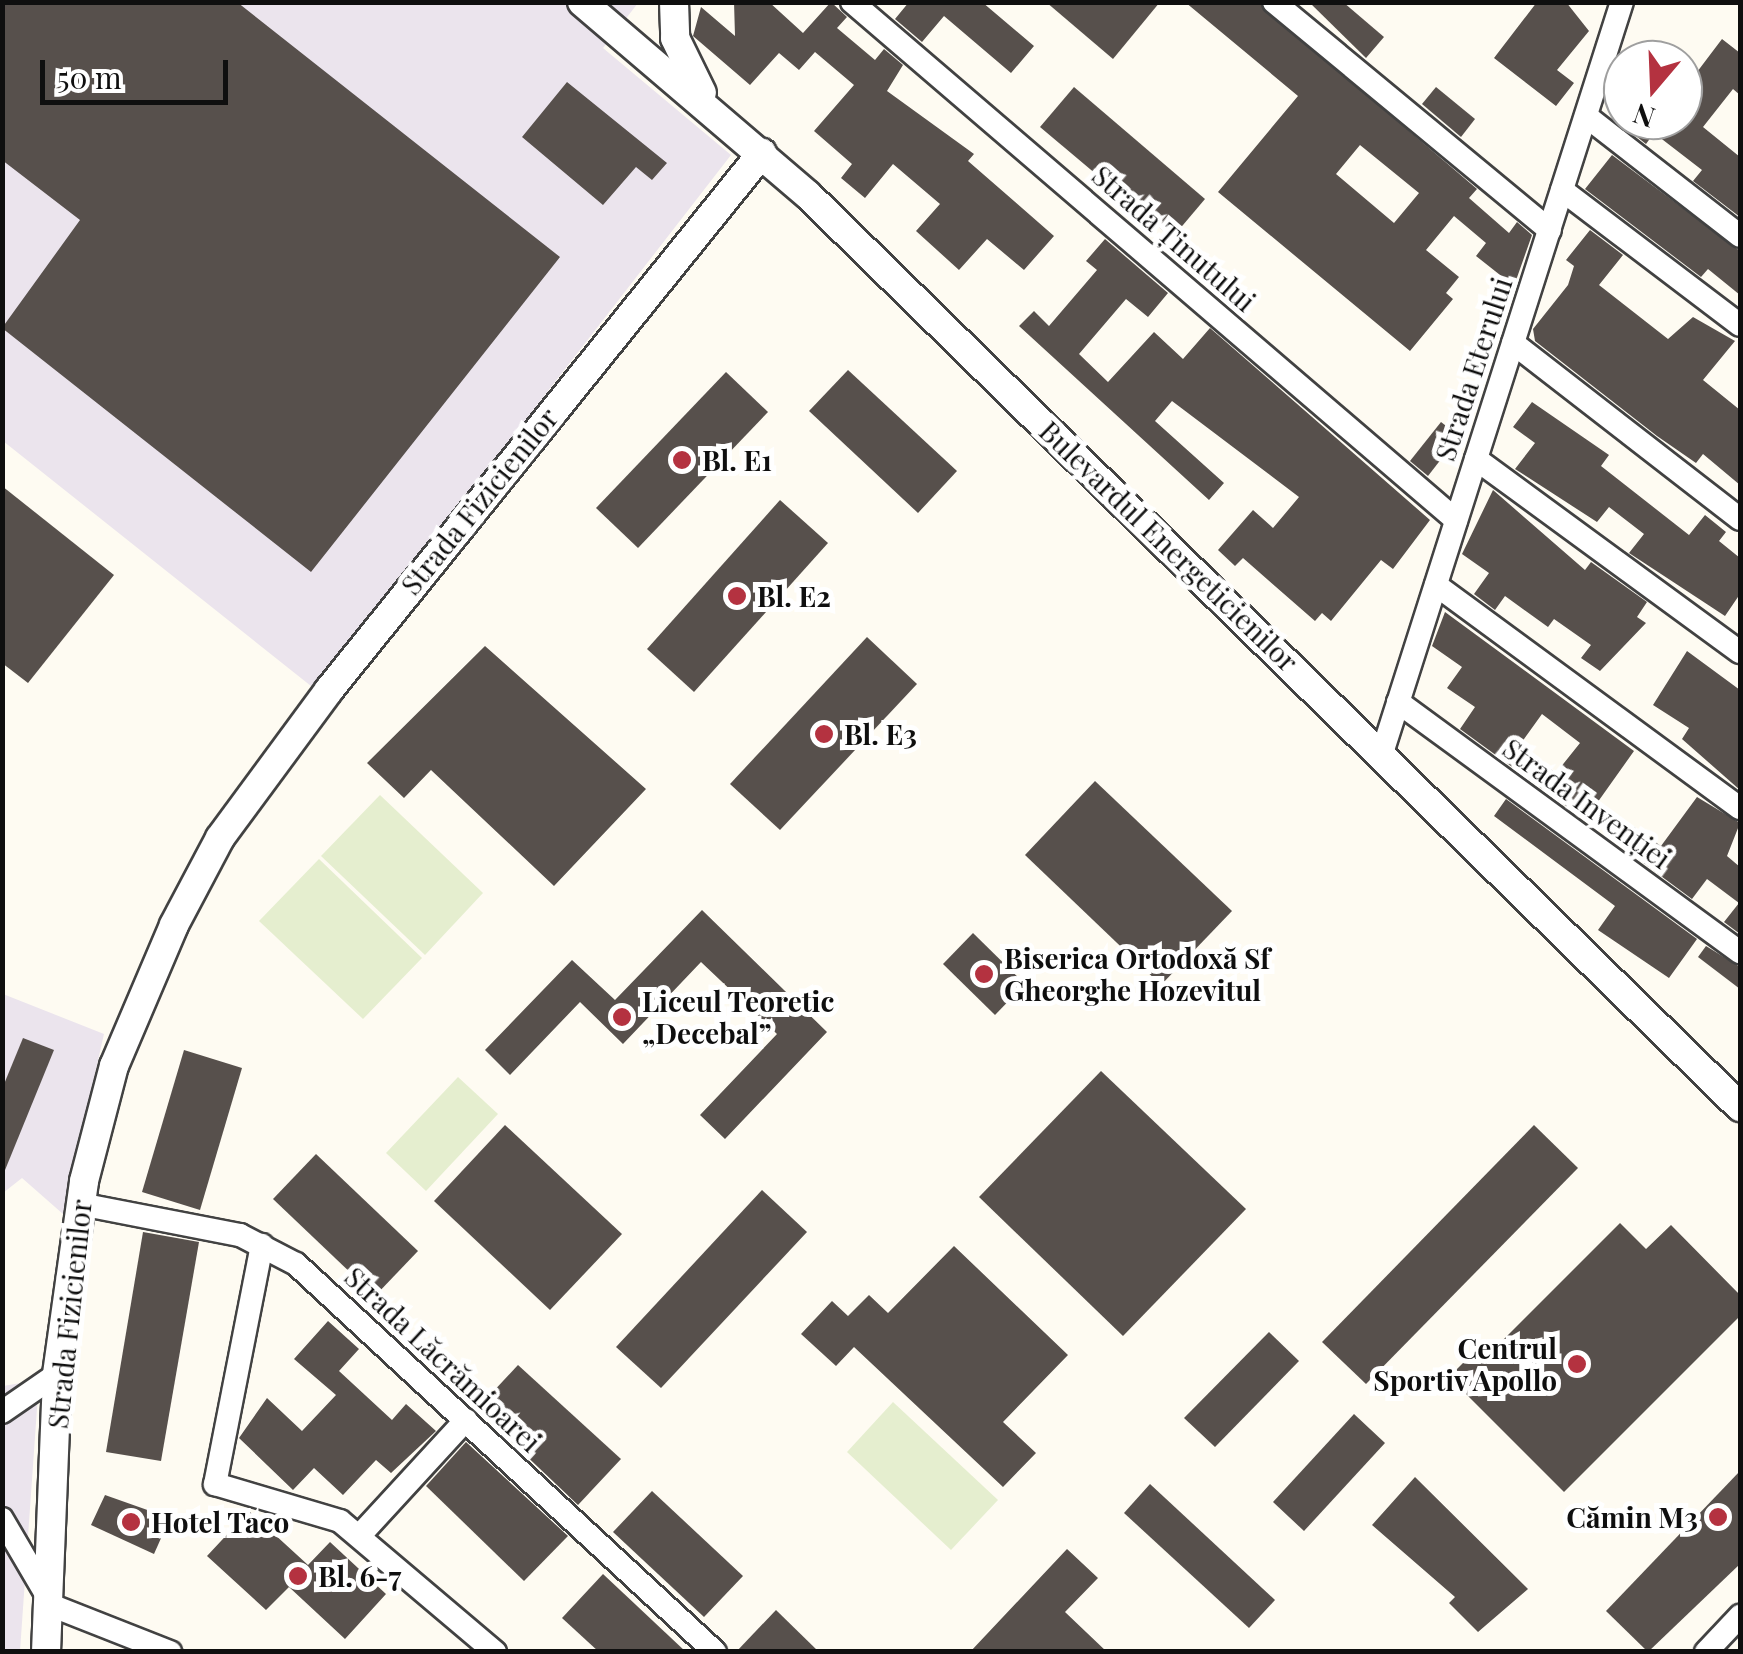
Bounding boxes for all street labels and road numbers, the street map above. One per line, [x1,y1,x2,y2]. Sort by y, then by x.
street label: Strada Ținutului [1085,158,1263,318]
street label: Strada Eterului [1428,273,1518,465]
street label: Strada Fizicienilor [393,401,565,601]
street label: Bulevardul Energeticienilor [1033,414,1305,678]
street label: Strada Invenției [1496,731,1678,875]
street label: Strada Fizicienilor [40,1198,98,1430]
street label: Strada Lăcrămioarei [338,1260,548,1458]

